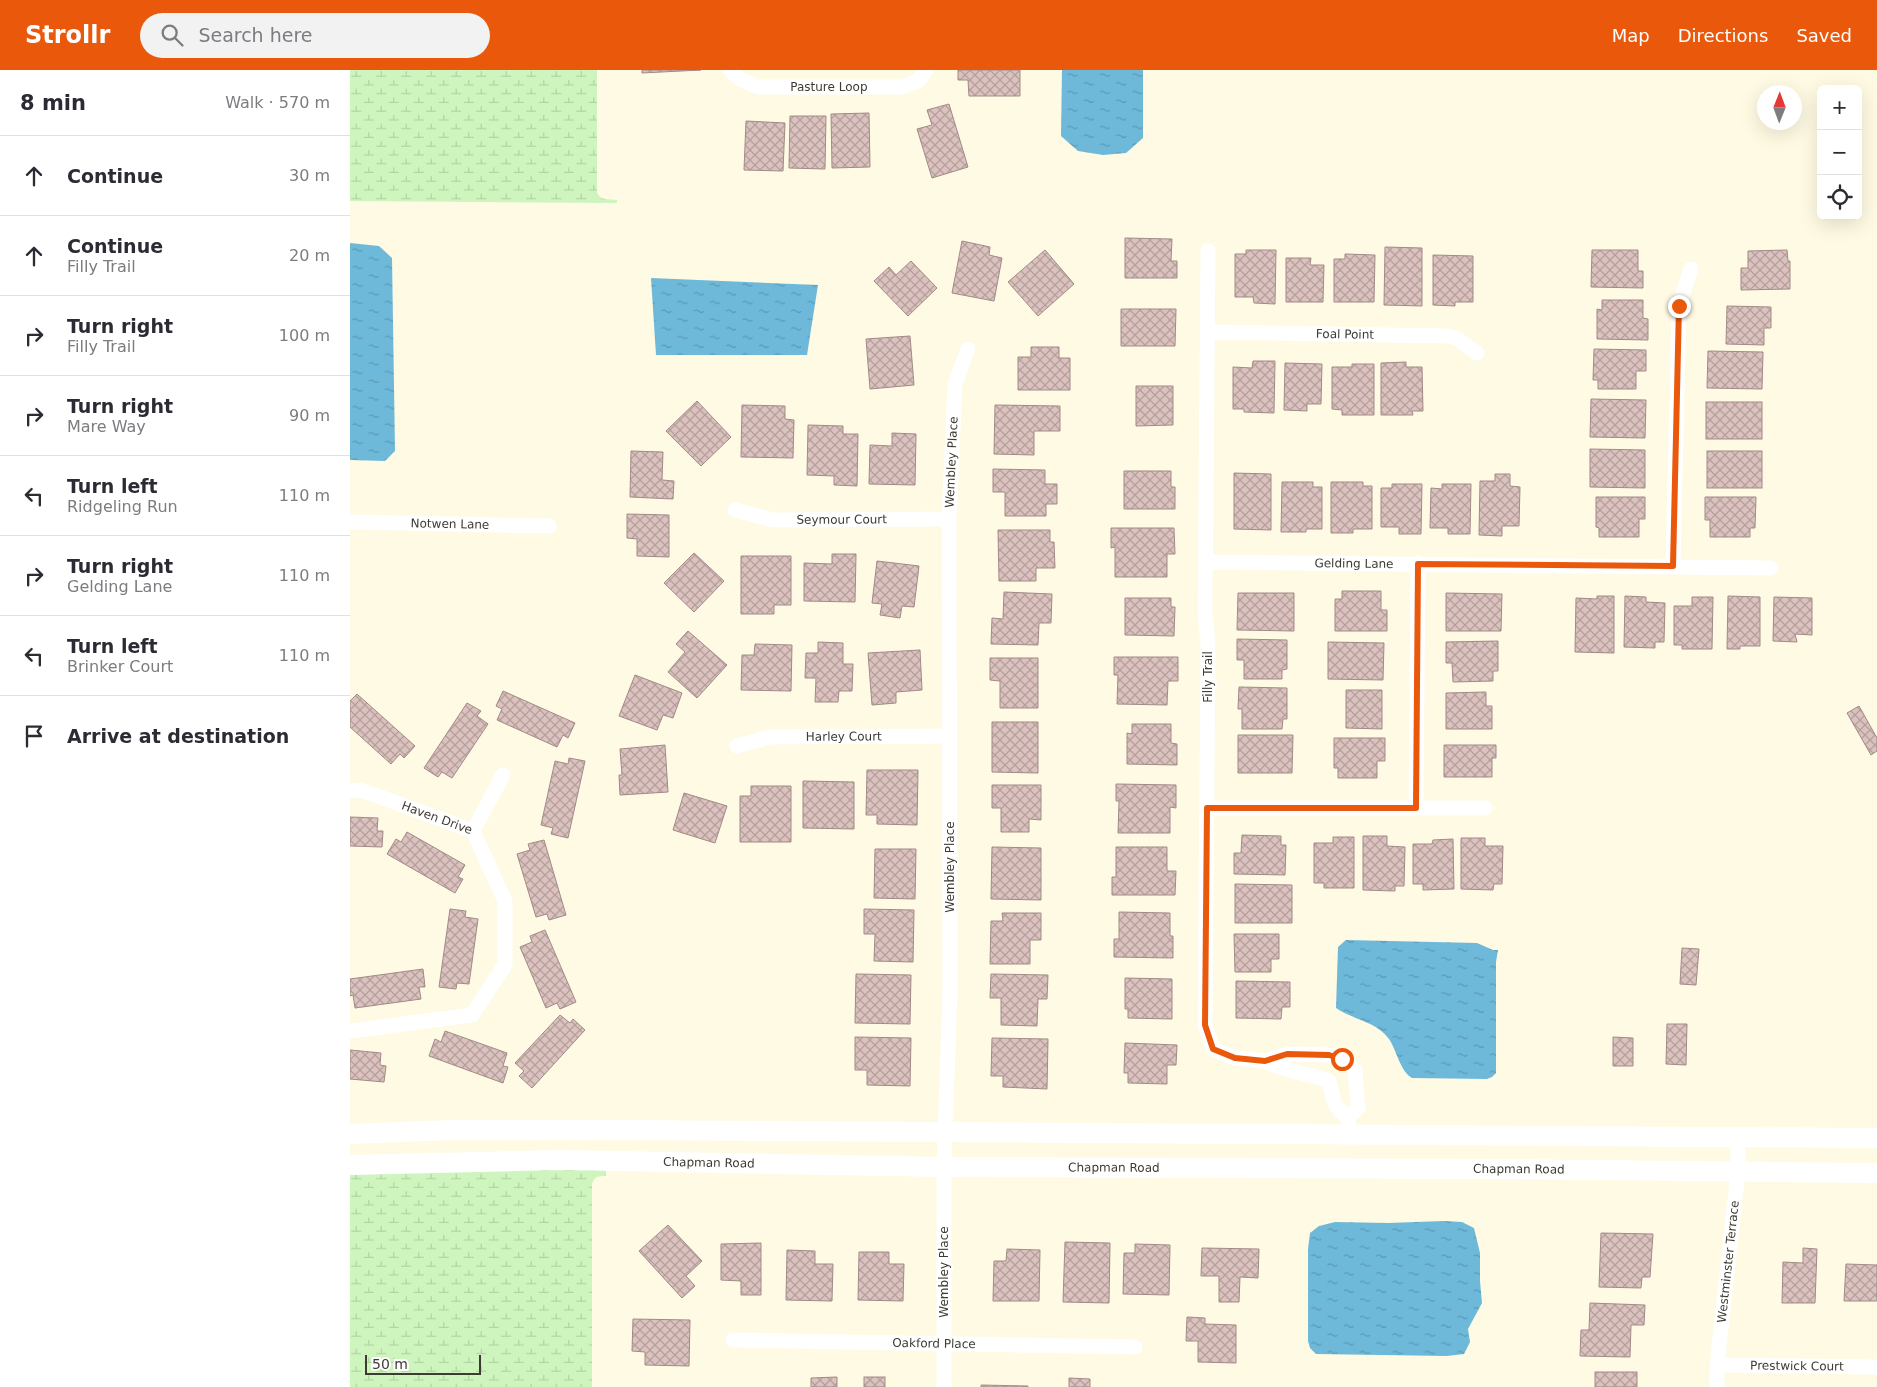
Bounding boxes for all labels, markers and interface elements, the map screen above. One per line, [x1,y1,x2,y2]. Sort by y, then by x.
search box [140,13,490,58]
text: Strollr [25,21,110,49]
icon: search [158,21,186,49]
text: Search here [198,24,313,46]
text: Map [1612,25,1650,46]
text: Directions [1678,25,1768,46]
text: Saved [1796,25,1852,46]
street label: Pasture Loop [790,80,868,94]
north arrow [1757,85,1802,130]
map controls [1817,85,1862,220]
button: + [1817,85,1862,130]
text: 8 min [20,91,86,115]
text: Walk · 570 m [225,93,330,112]
button: − [1817,130,1862,175]
icon: ahead [20,162,48,190]
text: Continue [67,165,163,187]
text: 30 m [289,166,330,185]
button: locate [1817,175,1862,220]
text: Continue [67,235,163,257]
icon: ahead [20,242,48,270]
text: 20 m [289,246,330,265]
text: Filly Trail [67,257,136,276]
route end [1668,295,1691,318]
text: Turn right [67,315,173,337]
icon: right [20,322,48,350]
text: 100 m [279,326,330,345]
street label: Foal Point [1316,327,1374,342]
text: Filly Trail [67,337,136,356]
text: Turn right [67,395,173,417]
icon: right [20,402,48,430]
text: 90 m [289,406,330,425]
street label: Wembley Place [943,416,961,508]
text: Mare Way [67,417,146,436]
text: Turn left [67,475,158,497]
icon: left [20,482,48,510]
text: 110 m [279,486,330,505]
text: Ridgeling Run [67,497,178,516]
street label: Seymour Court [796,512,887,527]
street label: Notwen Lane [410,516,489,532]
text: Turn right [67,555,173,577]
street label: Gelding Lane [1314,556,1394,571]
icon: right [20,562,48,590]
text: 110 m [279,566,330,585]
text: Gelding Lane [67,577,172,596]
text: Turn left [67,635,158,657]
icon: left [20,642,48,670]
text: 110 m [279,646,330,665]
street label: Filly Trail [1201,651,1215,703]
text: Brinker Court [67,657,173,676]
icon: arrive [20,722,48,750]
text: Arrive at destination [67,725,289,747]
street label: Harley Court [806,729,882,744]
street label: Haven Drive [400,798,474,837]
street label: Wembley Place [943,821,957,913]
route start [1331,1048,1354,1071]
street label: Chapman Road [663,1155,755,1171]
street label: Chapman Road [1068,1160,1160,1175]
street label: Chapman Road [1473,1162,1565,1177]
street label: Westminster Terrace [1715,1200,1742,1324]
street label: Wembley Place [937,1226,951,1318]
street label: Oakford Place [892,1336,976,1351]
scale bar [365,1352,481,1375]
text: 50 m [372,1356,408,1372]
street label: Prestwick Court [1750,1358,1844,1374]

